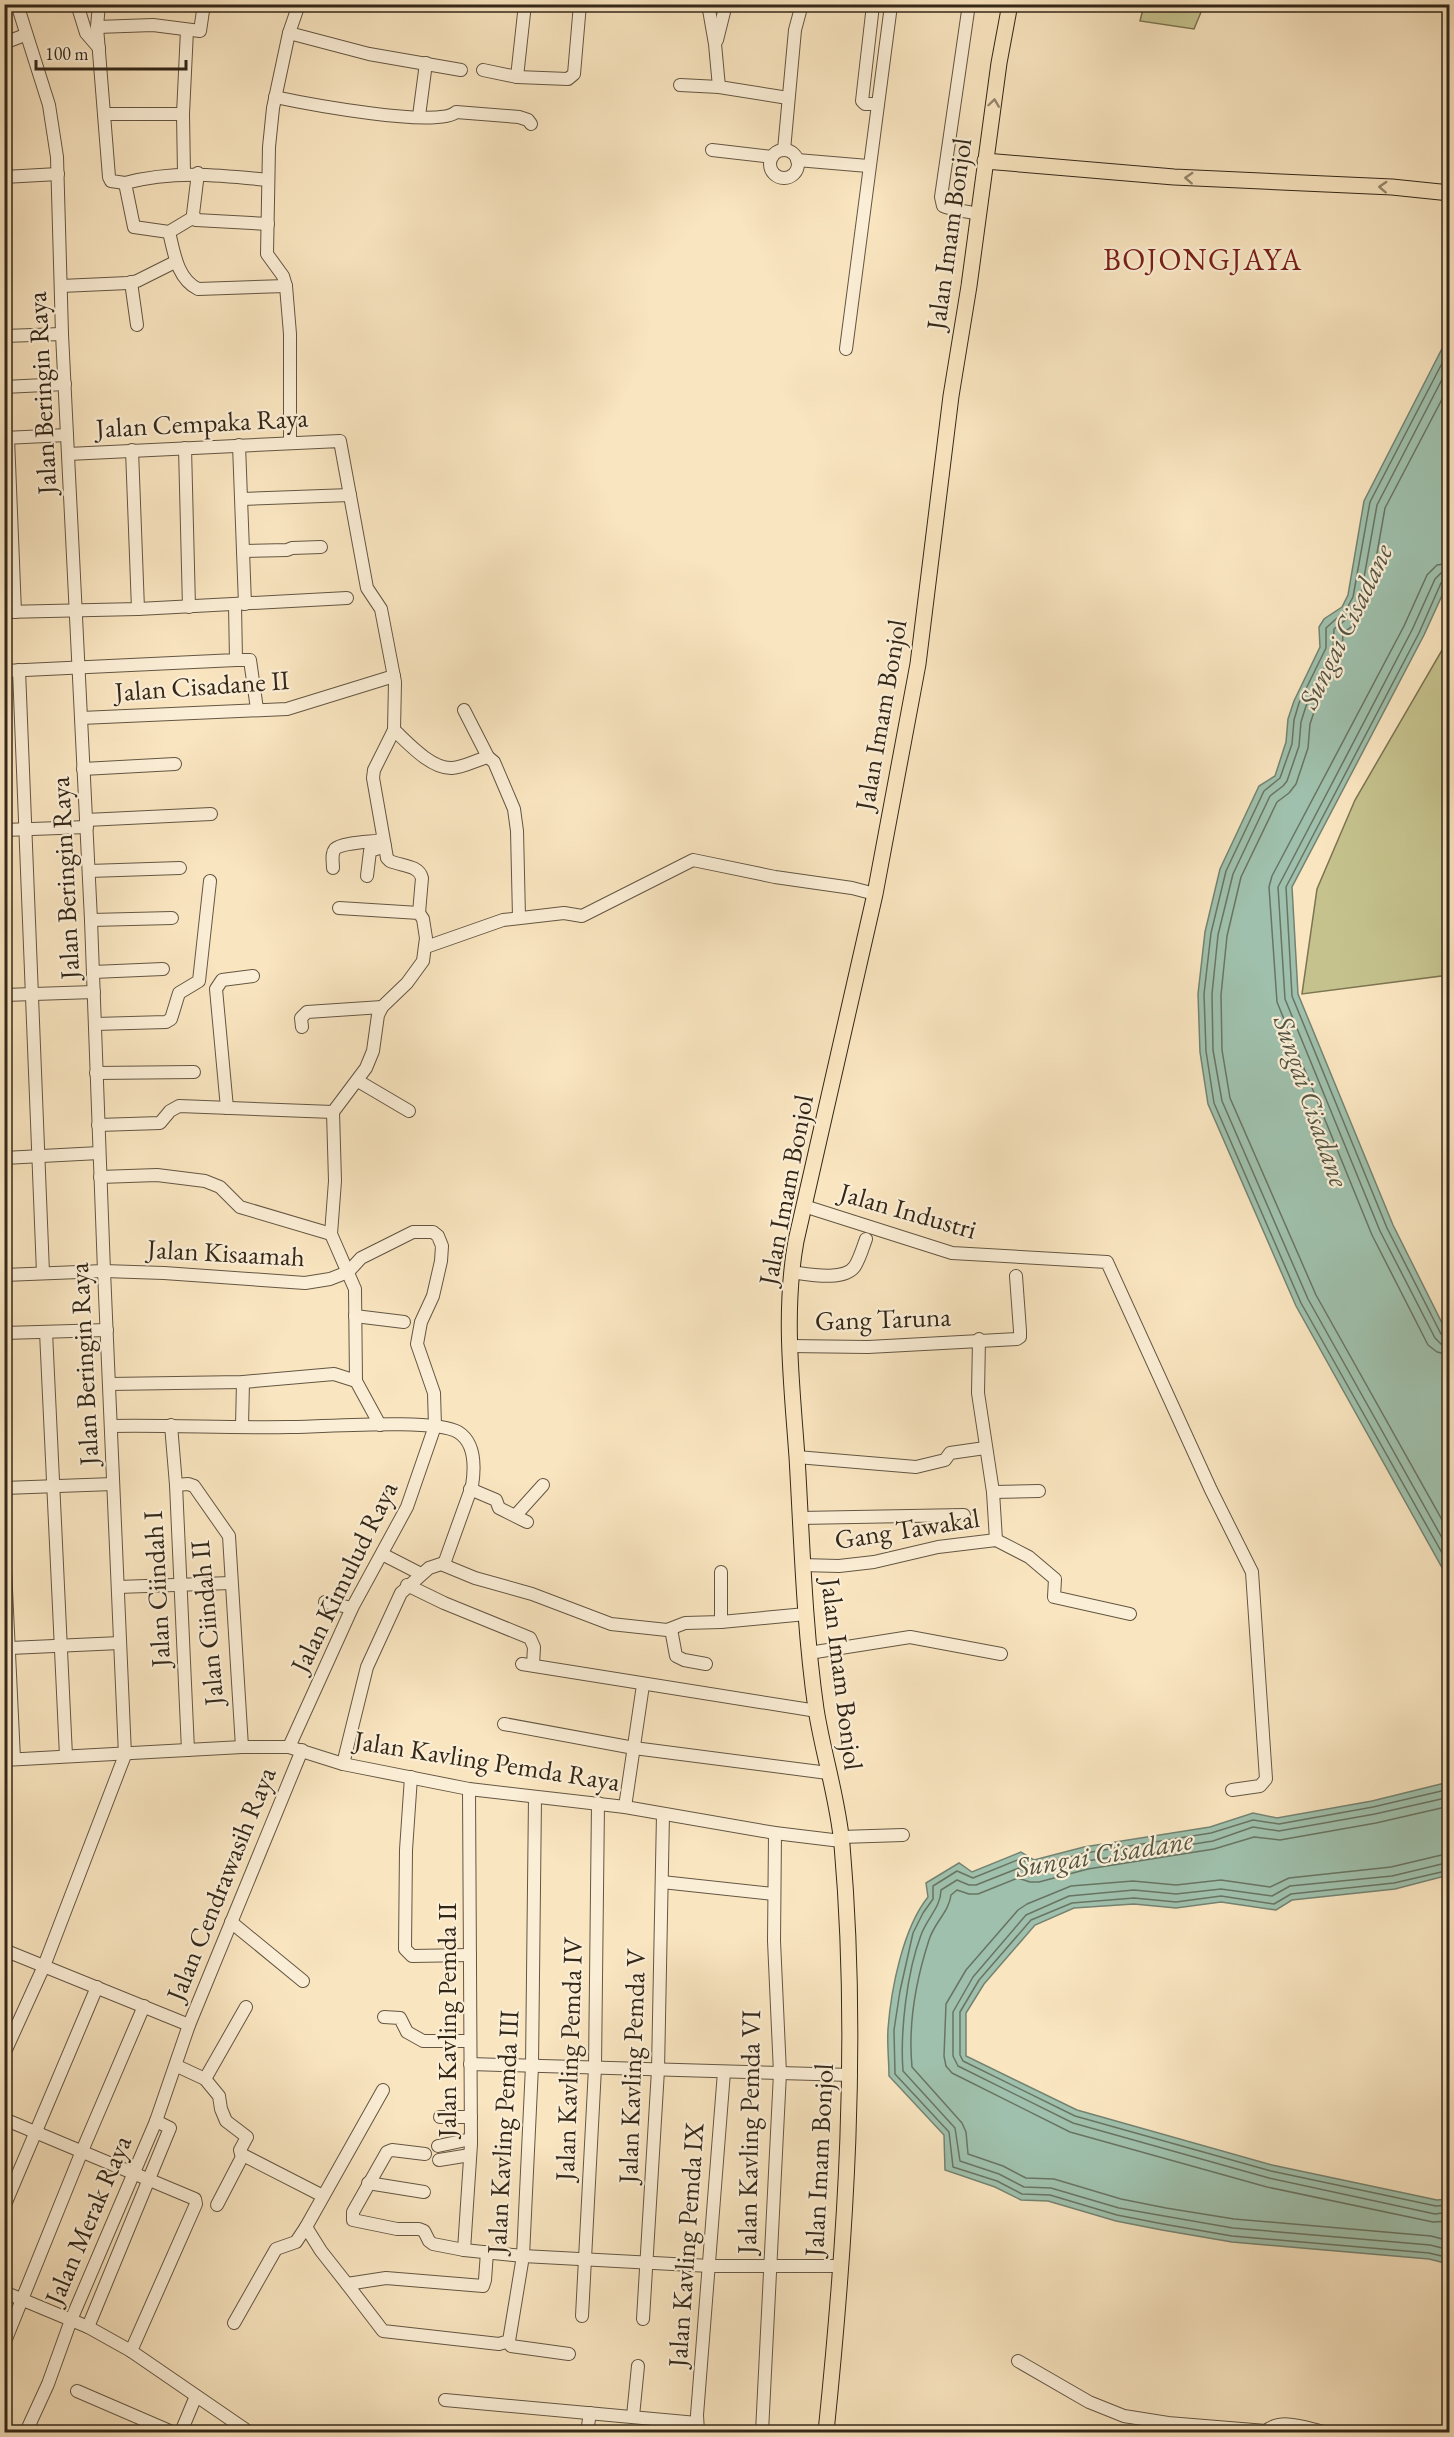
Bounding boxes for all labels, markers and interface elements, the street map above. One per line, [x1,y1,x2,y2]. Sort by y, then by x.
scale bar [36,33,186,71]
text: 100 m [45,42,89,65]
one-way arrow [987,98,999,107]
street label: Jalan Imam Bonjol [917,136,979,334]
one-way arrow [1184,172,1193,185]
one-way arrow [1379,180,1388,193]
district label: BOJONGJAYA [1103,240,1303,279]
street label: Jalan Beringin Raya [19,290,64,497]
street label: Jalan Cempaka Raya [93,399,309,446]
water label: Sungai Cisadane [1289,537,1401,715]
street label: Jalan Imam Bonjol [846,617,915,815]
street label: Jalan Cisadane II [111,662,291,709]
street label: Jalan Beringin Raya [42,775,87,982]
water label: Sungai Cisadane [1266,1010,1358,1192]
street label: Jalan Imam Bonjol [750,1092,821,1290]
street label: Jalan Industri [834,1174,981,1247]
street label: Jalan Kisaamah [144,1231,306,1274]
street label: Jalan Beringin Raya [61,1261,106,1468]
street label: Gang Taruna [814,1299,952,1338]
street label: Jalan Kimulud Raya [281,1475,405,1680]
street label: Gang Tawakal [832,1500,982,1557]
street label: Jalan Ciindah I [135,1510,178,1670]
street label: Jalan Ciindah II [182,1539,231,1709]
street label: Jalan Imam Bonjol [813,1574,872,1772]
street label: Jalan Kavling Pemda Raya [350,1722,623,1799]
street label: Jalan Cendrawasih Raya [157,1762,284,2008]
water label: Sungai Cisadane [1012,1821,1196,1885]
street label: Jalan Kavling Pemda II [429,1902,464,2140]
street label: Jalan Kavling Pemda IV [547,1936,590,2184]
street label: Jalan Kavling Pemda V [610,1947,653,2186]
street label: Jalan Kavling Pemda III [479,2009,526,2257]
street label: Jalan Kavling Pemda VI [729,2010,768,2256]
street label: Jalan Imam Bonjol [796,2063,841,2259]
street label: Jalan Kavling Pemda IX [659,2122,712,2370]
street label: Jalan Merak Raya [35,2129,139,2312]

